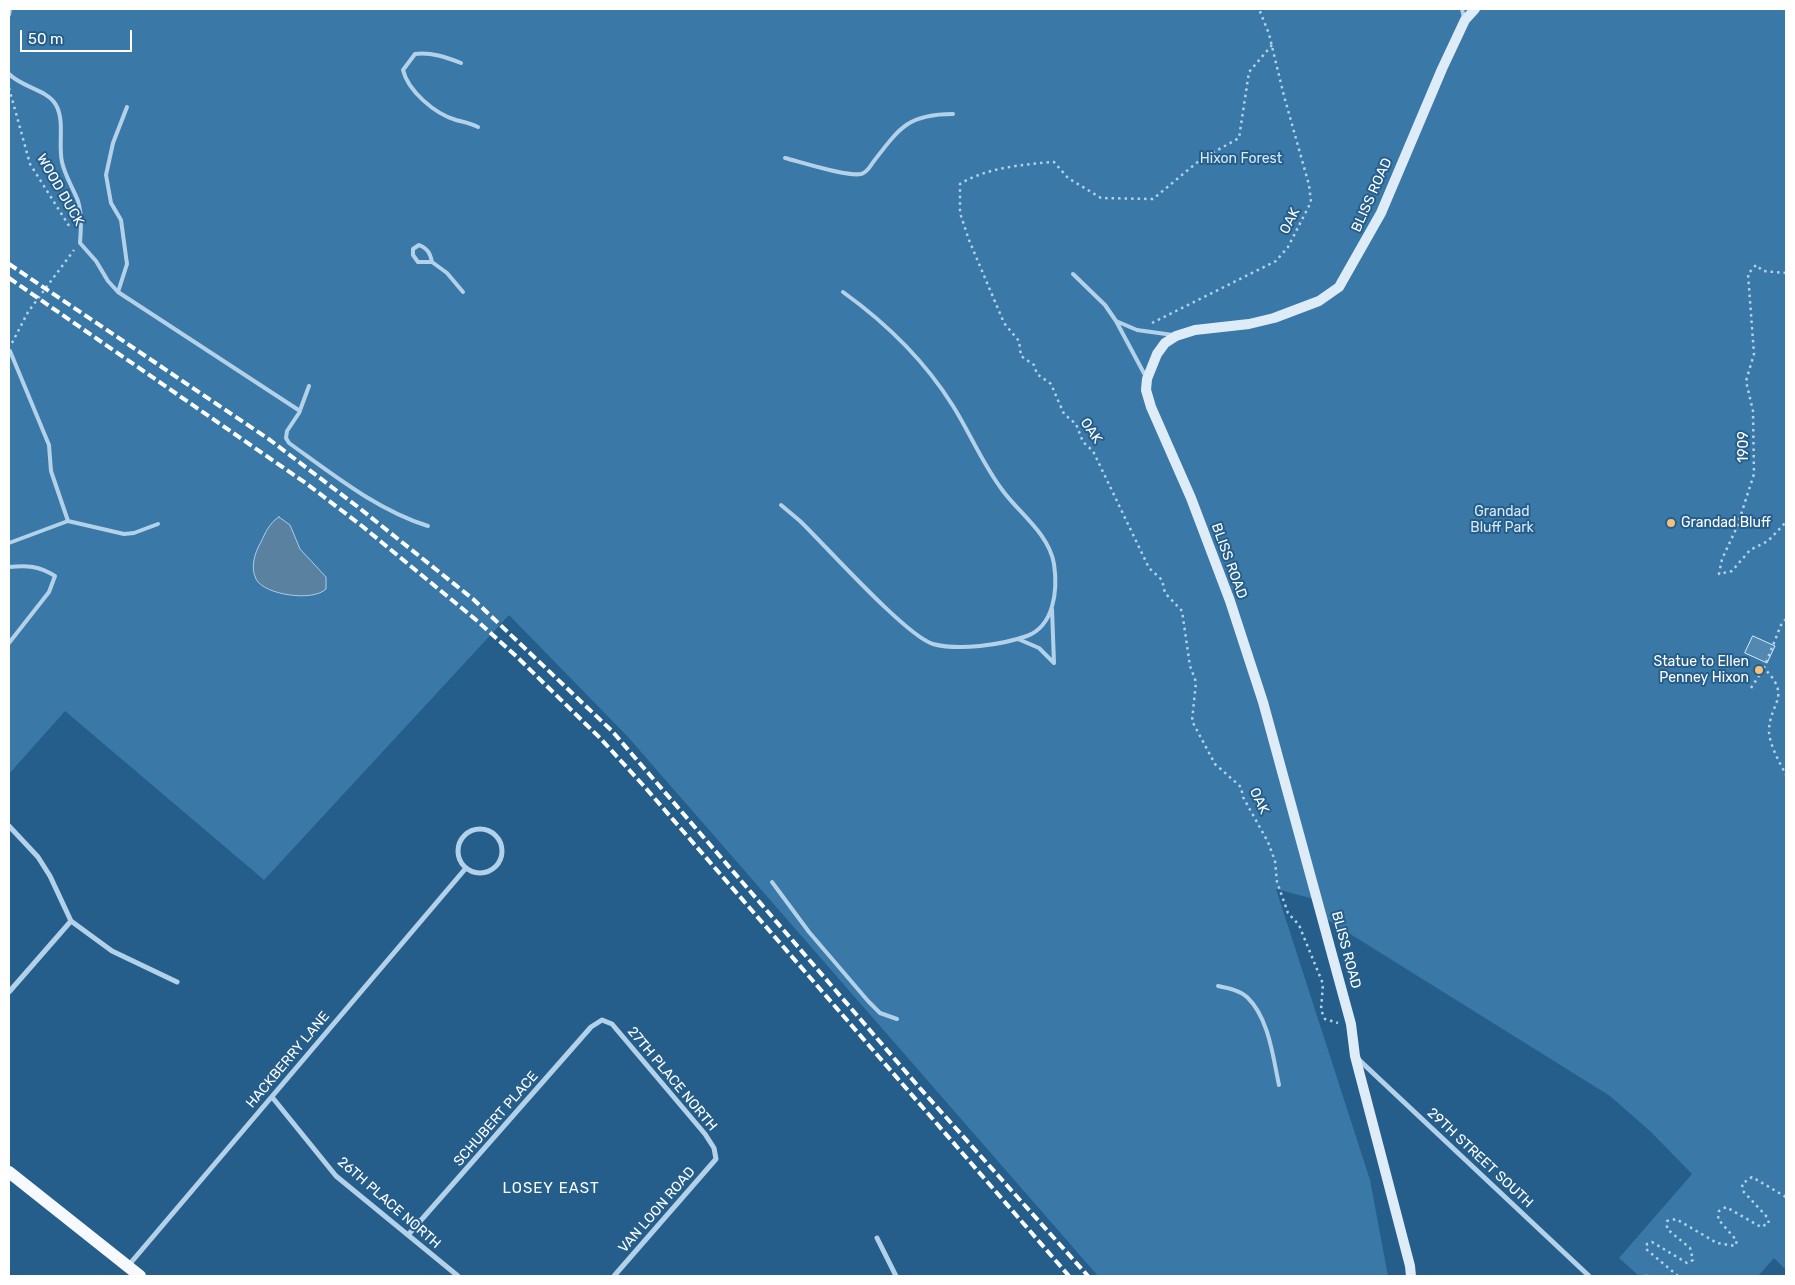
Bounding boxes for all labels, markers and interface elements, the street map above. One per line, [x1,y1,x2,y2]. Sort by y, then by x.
scale bar [22,20,135,52]
text: 50 m [28,30,63,48]
street label: WOOD DUCK [33,151,87,229]
park label: Hixon Forest [1200,151,1282,167]
street label: BLISS ROAD [1348,155,1396,235]
street label: OAK [1276,205,1304,237]
street label: OAK [1076,415,1106,447]
street label: 1909 [1736,431,1752,463]
park label: Grandad Bluff Park [1470,504,1534,536]
place label: Grandad Bluff [1681,515,1771,531]
marker: Grandad Bluff [1665,517,1677,529]
street label: BLISS ROAD [1208,521,1250,601]
place label: Statue to Ellen Penney Hixon [1653,654,1749,686]
marker: Statue to Ellen Penney Hixon [1753,664,1765,676]
street label: OAK [1246,785,1272,817]
street label: BLISS ROAD [1328,909,1364,991]
street label: HACKBERRY LANE [243,1008,333,1112]
street label: 27TH PLACE NORTH [624,1024,720,1134]
street label: SCHUBERT PLACE [450,1068,542,1170]
street label: 29TH STREET SOUTH [1424,1105,1536,1211]
street label: 26TH PLACE NORTH [334,1154,444,1252]
street label: VAN LOON ROAD [615,1164,699,1256]
district label: LOSEY EAST [501,1180,601,1198]

